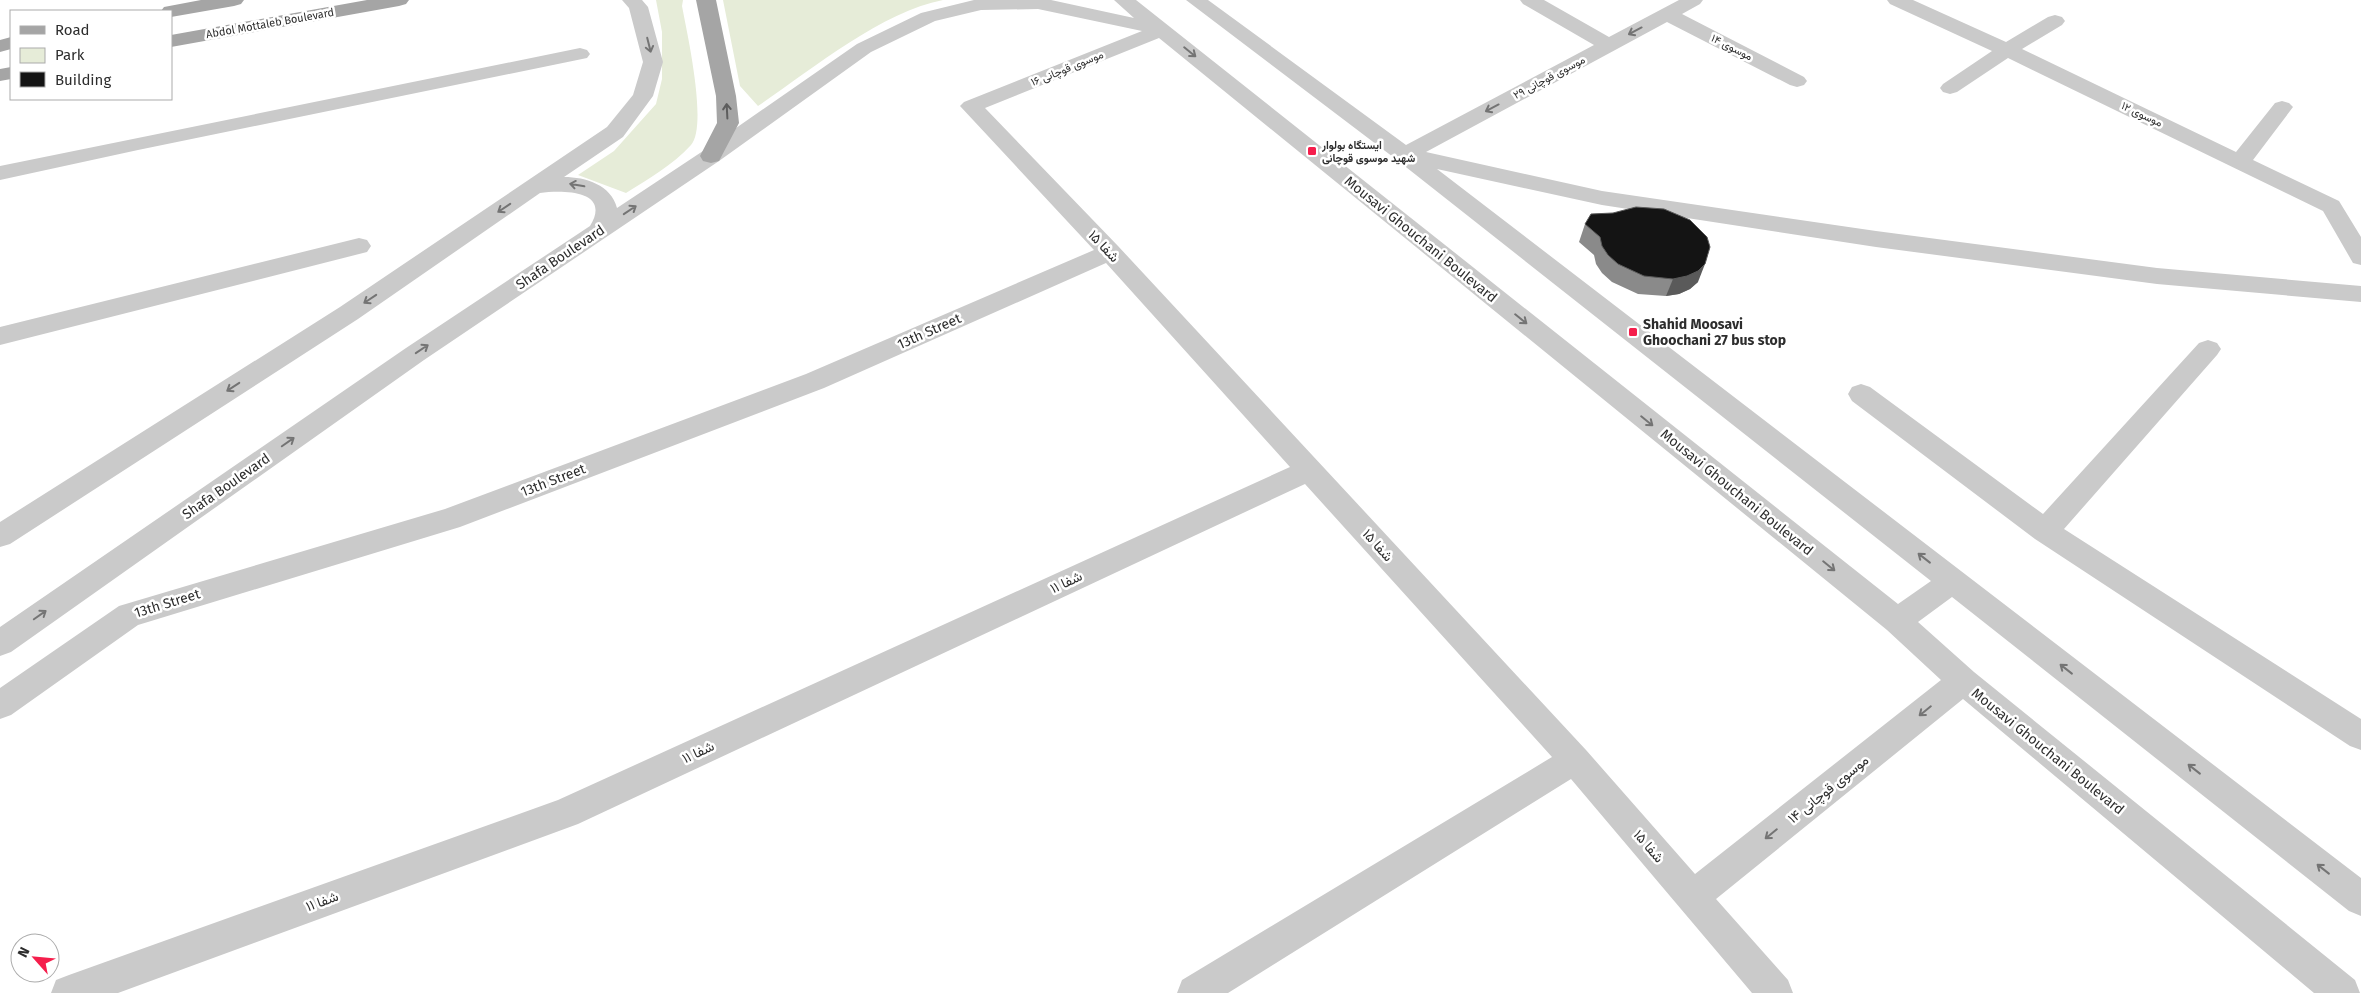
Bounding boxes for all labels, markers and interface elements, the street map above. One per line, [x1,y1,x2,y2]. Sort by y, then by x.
street label: Abdol Mottaleb Boulevard [205,6,335,41]
legend [10,10,172,100]
text: Road [55,21,90,39]
one-way arrow [1628,27,1643,36]
street label: موسوی ۱۴ [1709,32,1755,63]
one-way arrow [645,37,654,53]
text: Park [55,46,85,64]
one-way arrow [1183,47,1196,58]
street label: موسوی قوچانی ۱۶ [1029,48,1106,90]
street label: موسوی قوچانی ۲۹ [1511,53,1588,103]
text: Building [55,71,111,89]
street label: موسوی ۱۲ [2119,99,2165,130]
one-way arrow [1484,103,1499,113]
one-way arrow [722,104,731,120]
place label: ایستگاه بولوار شهید موسوی قوچانی [1321,139,1415,166]
marker: ایستگاه بولوار شهید موسوی قوچانی [1306,145,1318,157]
street label: Mousavi Ghouchani Boulevard [1341,173,1500,306]
one-way arrow [569,180,585,190]
one-way arrow [497,203,511,213]
one-way arrow [622,205,636,215]
street label: Shafa Boulevard [513,221,608,293]
street label: شفا ۱۵ [1085,227,1123,266]
one-way arrow [363,294,377,304]
street label: 13th Street [895,309,965,353]
one-way arrow [1514,313,1527,324]
place label: Shahid Moosavi Ghoochani 27 bus stop [1643,316,1786,349]
marker: Shahid Moosavi Ghoochani 27 bus stop [1627,326,1639,338]
one-way arrow [415,344,429,355]
one-way arrow [227,382,241,392]
one-way arrow [1641,415,1654,426]
street label: Mousavi Ghouchani Boulevard [1657,426,1816,559]
one-way arrow [281,437,295,447]
street label: Shafa Boulevard [179,450,273,523]
street label: 13th Street [518,460,589,501]
street label: شفا ۱۵ [1359,526,1397,565]
one-way arrow [1918,553,1931,564]
one-way arrow [1822,561,1835,572]
street label: شفا ۱۱ [1047,568,1085,597]
street label: 13th Street [132,585,203,622]
one-way arrow [33,610,47,620]
one-way arrow [2059,664,2073,674]
street label: Mousavi Ghouchani Boulevard [1968,685,2127,818]
one-way arrow [1919,706,1932,717]
street label: شفا ۱۱ [679,738,717,767]
street label: موسوی قوچانی ۱۴ [1784,752,1873,828]
one-way arrow [2188,763,2201,774]
street label: شفا ۱۵ [1630,827,1667,866]
one-way arrow [1765,829,1778,840]
one-way arrow [2316,863,2329,874]
street label: شفا ۱۱ [304,888,341,915]
north arrow [10,933,60,983]
text: N [14,944,34,960]

